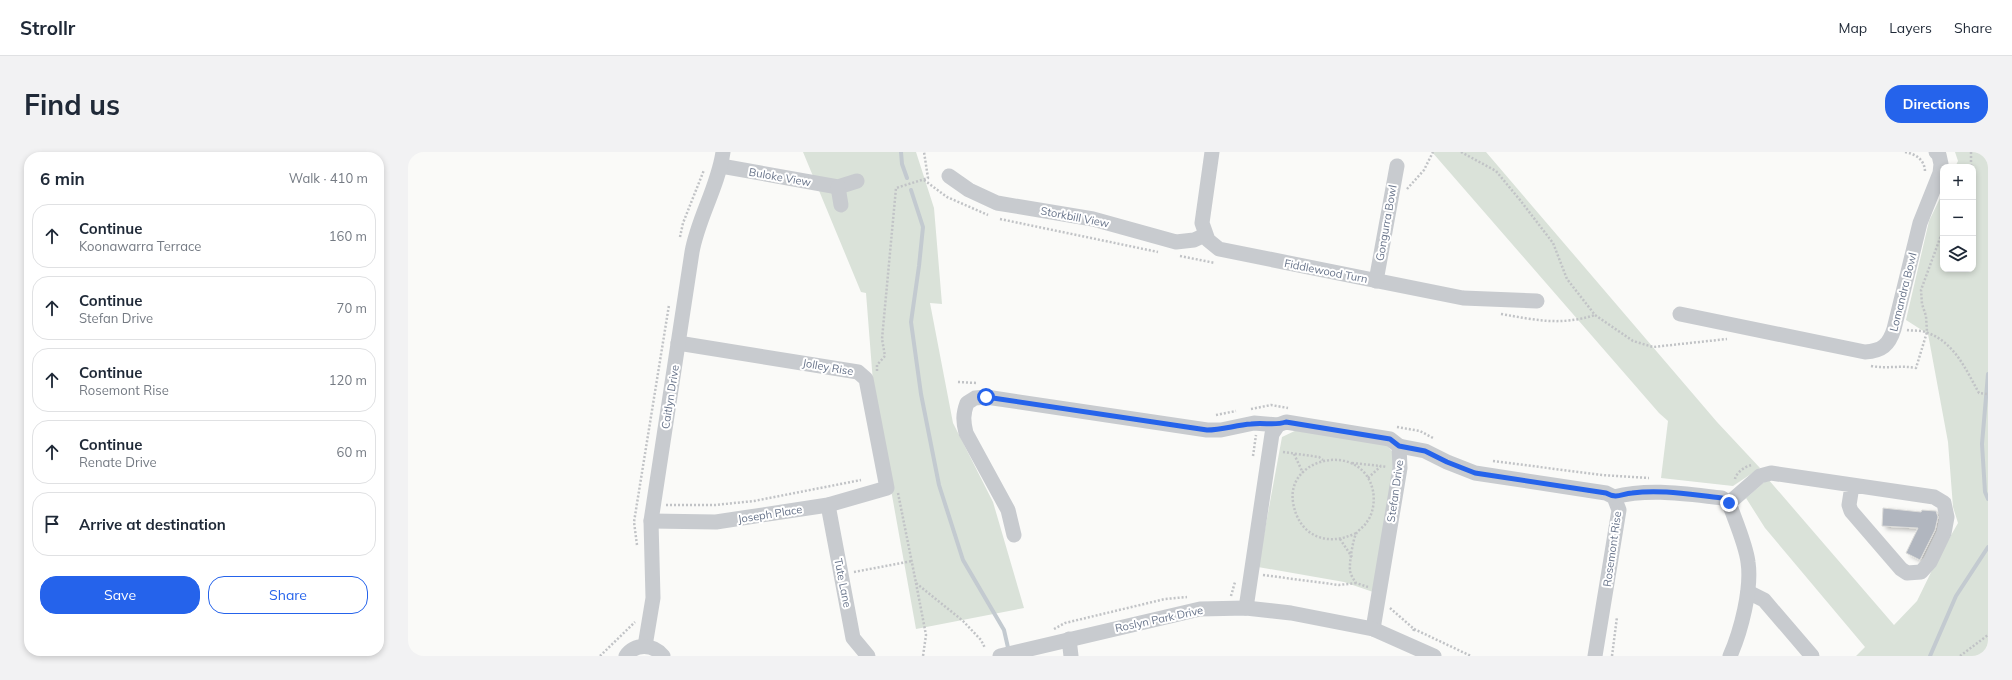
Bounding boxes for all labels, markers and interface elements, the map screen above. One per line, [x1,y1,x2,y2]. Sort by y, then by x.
text: Strollr [20,16,75,40]
text: Map [1838,19,1867,37]
text: Layers [1889,19,1932,37]
text: Share [1954,19,1992,37]
button: Directions [1885,85,1988,123]
text: Find us [24,87,120,122]
map controls [1940,164,1976,272]
button: + [1940,164,1976,200]
street label: Buloke View [748,165,813,189]
text: 6 min [40,168,85,189]
text: Walk · 410 m [289,170,368,186]
street label: Gongurra Bowl [1372,184,1400,262]
button: − [1940,200,1976,236]
street label: Storkbill View [1039,203,1111,231]
text: Continue [79,219,142,238]
icon: ahead [41,225,63,247]
text: 160 m [329,228,367,244]
button: layers [1940,236,1976,272]
text: Koonawarra Terrace [79,238,201,254]
street label: Lomandra Bowl [1886,251,1920,333]
street label: Fiddlewood Turn [1283,256,1369,286]
text: Continue [79,291,142,310]
icon: ahead [41,297,63,319]
text: 70 m [337,300,367,316]
text: Stefan Drive [79,310,153,326]
street label: Jolley Rise [801,356,855,378]
text: Continue [79,363,142,382]
street label: Caitlyn Drive [658,364,682,430]
icon: ahead [41,369,63,391]
text: 120 m [329,372,367,388]
text: Rosemont Rise [79,382,169,398]
route start [977,388,995,406]
text: Continue [79,435,142,454]
icon: ahead [41,441,63,463]
text: 60 m [337,444,367,460]
text: Renate Drive [79,454,157,470]
street label: Stefan Drive [1384,459,1406,523]
route end [1720,494,1738,512]
street label: Joseph Place [737,502,803,526]
street label: Rosemont Rise [1600,510,1624,588]
icon: arrive [41,513,63,535]
text: Arrive at destination [79,515,226,534]
street label: Tute Lane [831,557,855,609]
button: Save [40,576,200,614]
button: Share [208,576,368,614]
street label: Roslyn Park Drive [1114,603,1204,635]

